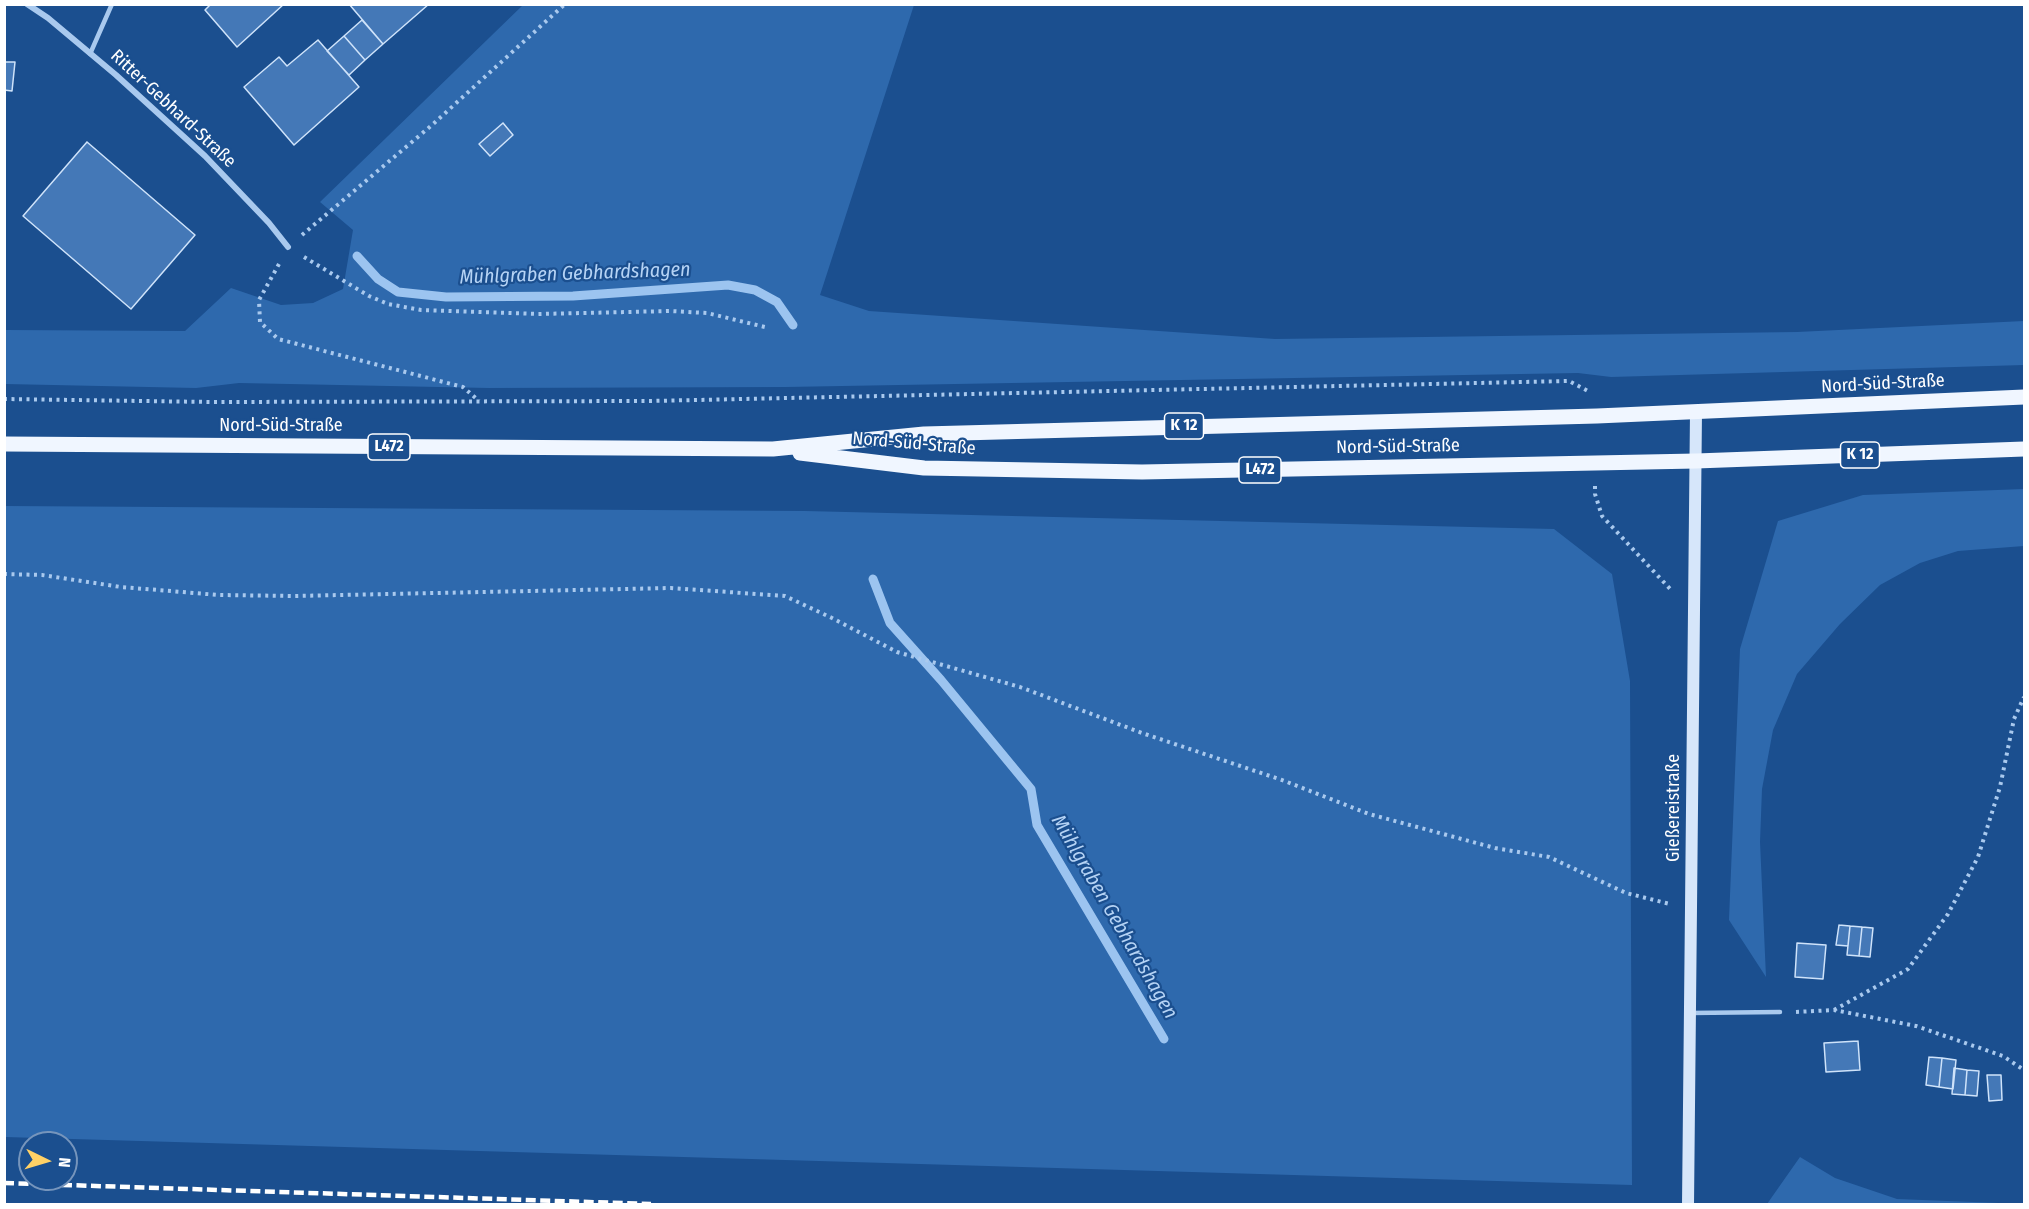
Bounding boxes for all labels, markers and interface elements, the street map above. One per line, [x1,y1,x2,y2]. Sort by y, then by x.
street label: Ritter-Gebhard-Straße [106,45,240,173]
water label: Mühlgraben Gebhardshagen [459,258,691,290]
street label: Nord-Süd-Straße [1821,370,1945,398]
road number: K 12 [1164,413,1204,439]
street label: Nord-Süd-Straße [219,415,343,437]
street label: Nord-Süd-Straße [852,428,976,460]
road number: L472 [368,434,410,460]
street label: Nord-Süd-Straße [1336,435,1460,459]
road number: K 12 [1840,442,1880,468]
road number: L472 [1239,457,1281,483]
street label: Gießereistraße [1663,754,1685,862]
water label: Mühlgraben Gebhardshagen [1046,811,1182,1023]
north arrow [18,1131,78,1191]
text: N [55,1157,74,1168]

